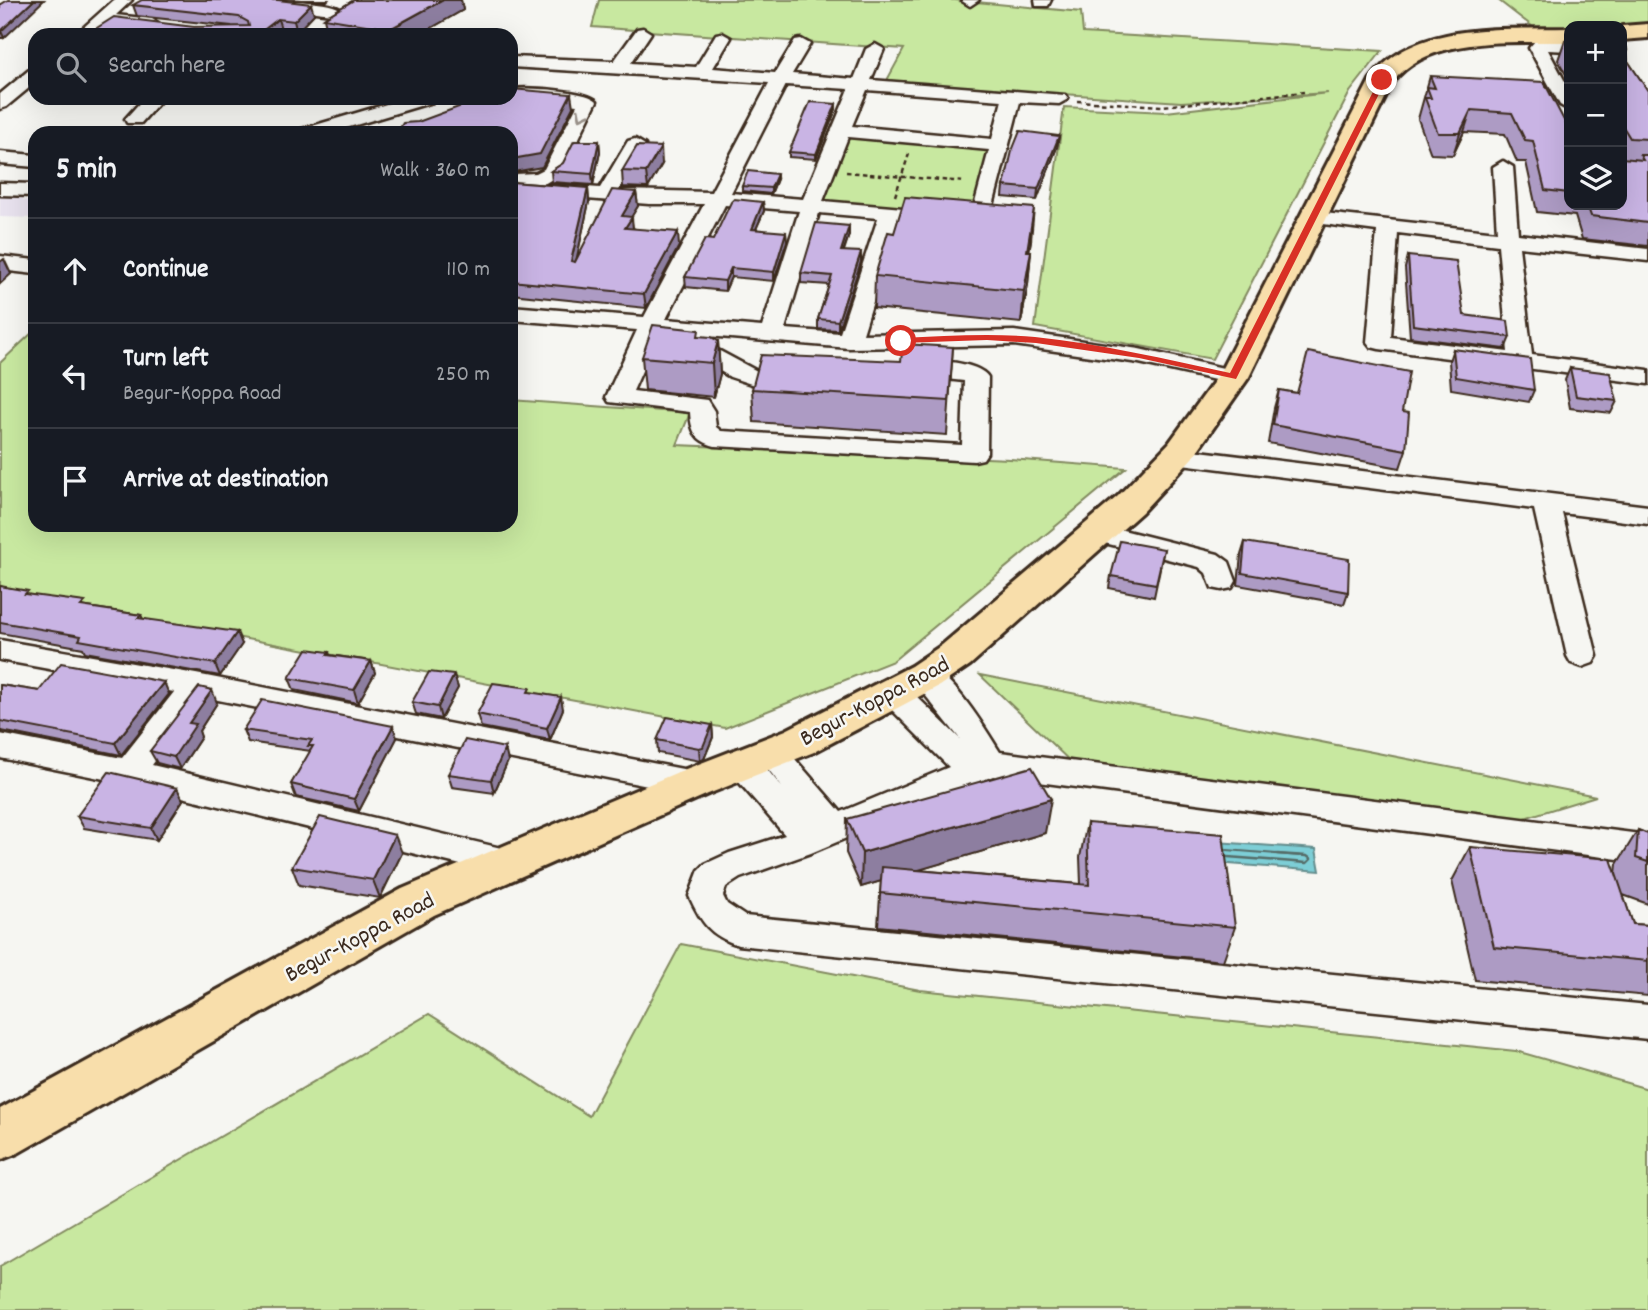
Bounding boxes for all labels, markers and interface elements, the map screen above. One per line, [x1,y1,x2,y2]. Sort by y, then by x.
map controls [1564,21,1627,210]
button: + [1564,21,1627,84]
search box [28,28,518,105]
icon: search [52,48,90,86]
text: Search here [108,48,226,85]
route end [1366,64,1397,95]
button: − [1564,84,1627,147]
one-way arrow [577,108,590,120]
button: layers [1564,147,1627,210]
text: 5 min [56,150,117,193]
text: Walk · 360 m [380,155,490,188]
icon: ahead [56,252,94,290]
text: Continue [123,252,208,289]
text: 110 m [446,254,490,287]
route start [885,325,916,356]
text: Turn left [123,341,209,378]
icon: left [56,357,94,395]
text: 250 m [436,359,490,392]
text: Begur-Koppa Road [123,378,282,411]
icon: arrive [56,462,94,500]
text: Arrive at destination [123,462,328,499]
street label: Begur-Koppa Road [794,649,956,756]
street label: Begur-Koppa Road [279,885,441,992]

